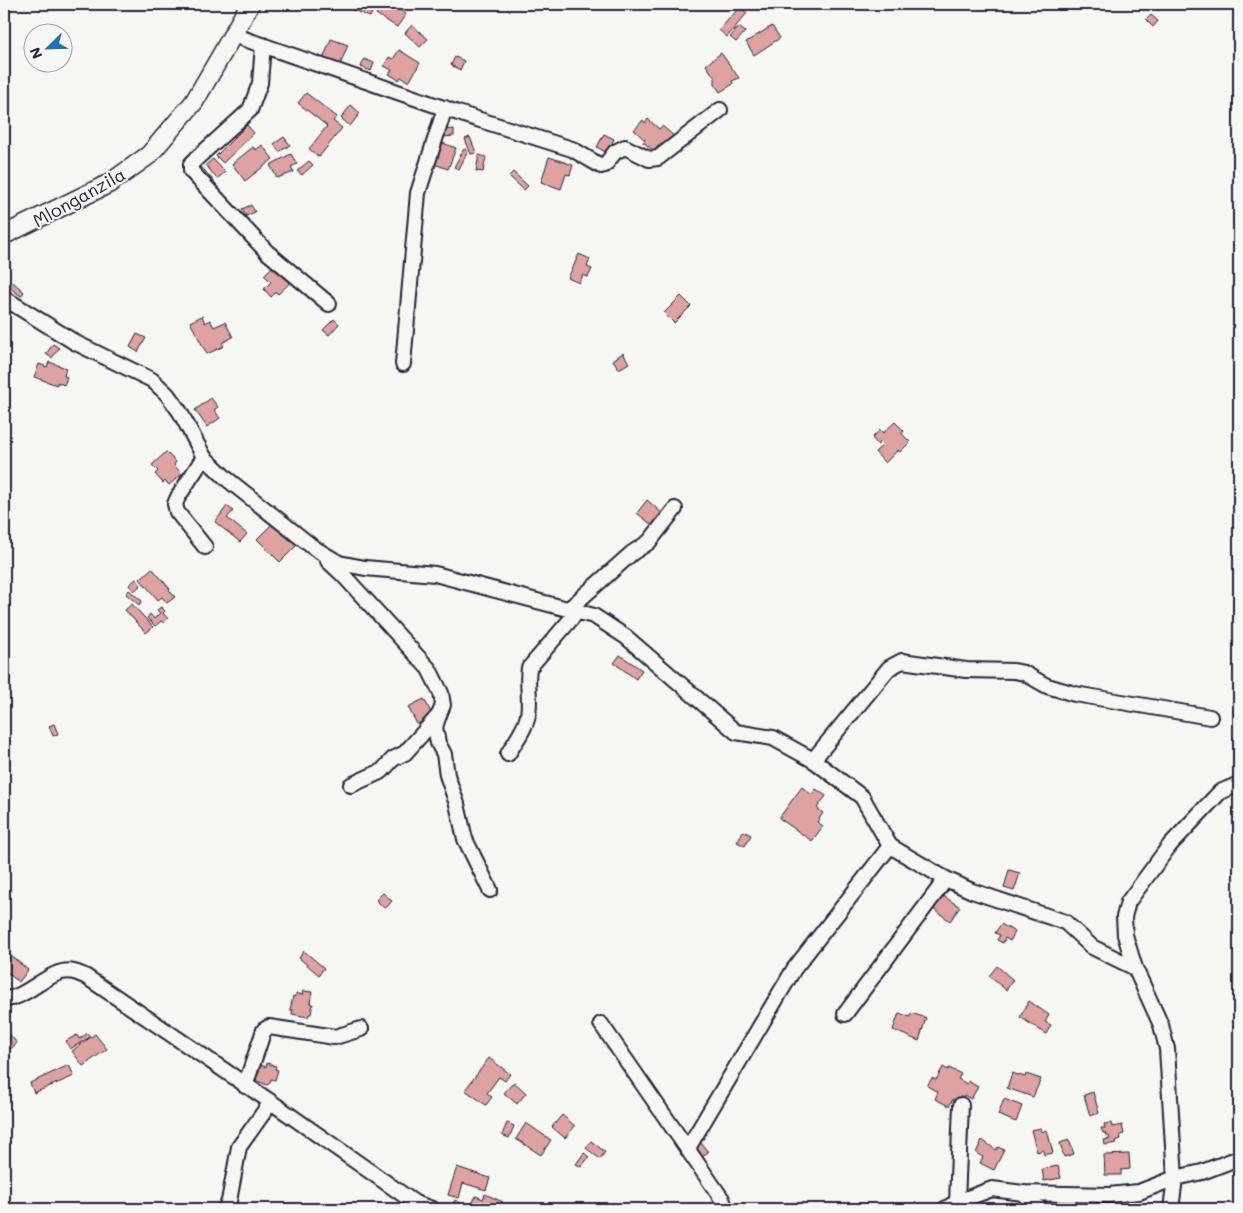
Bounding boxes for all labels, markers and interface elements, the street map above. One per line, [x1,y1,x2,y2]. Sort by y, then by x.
north arrow [22,22,72,72]
text: N [25,45,46,62]
street label: Mlonganzila [28,162,130,232]

